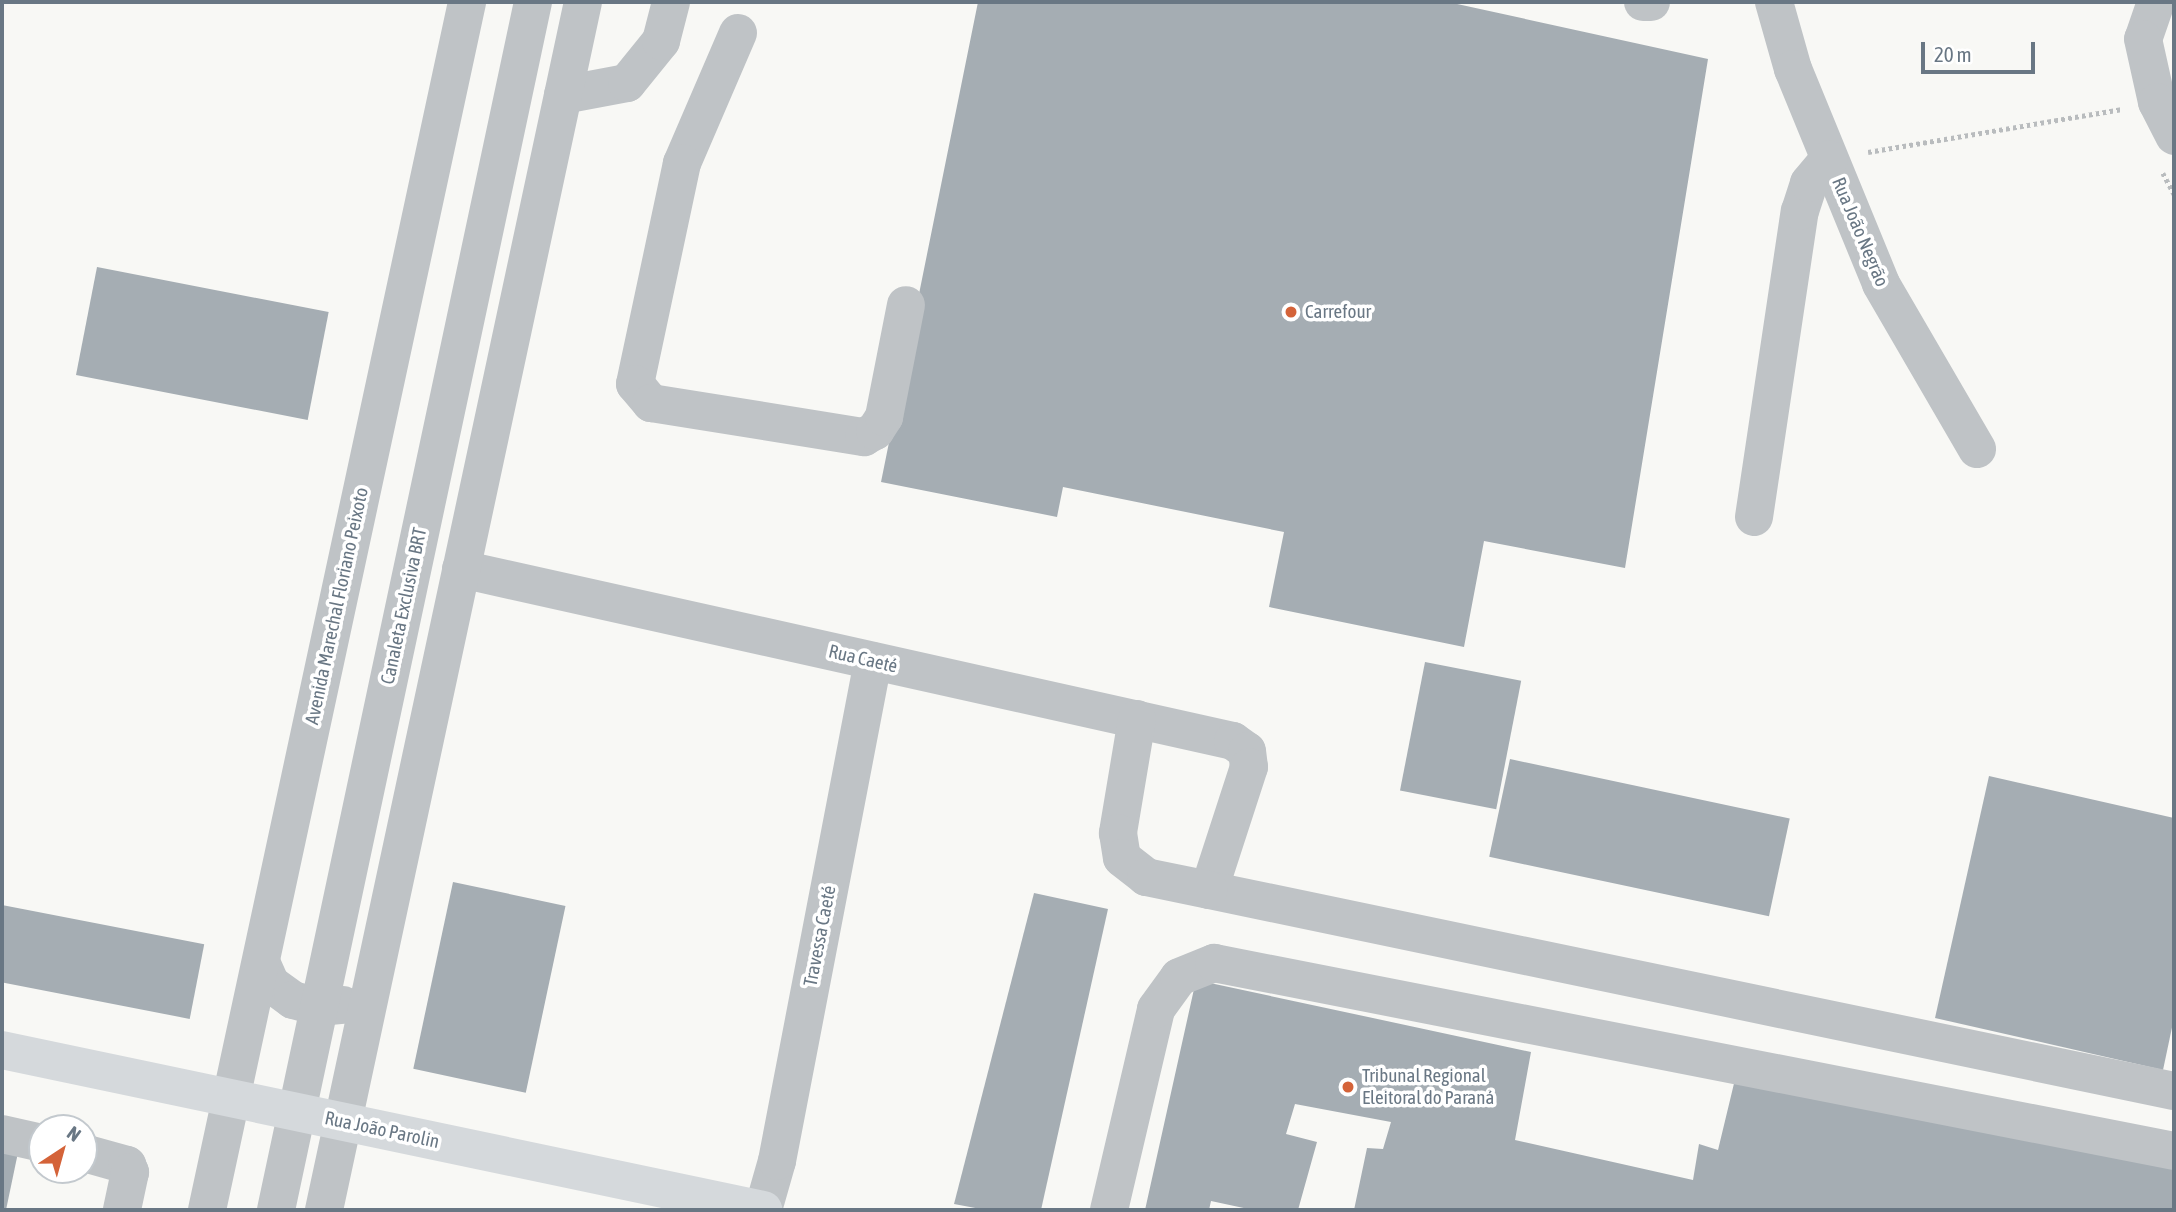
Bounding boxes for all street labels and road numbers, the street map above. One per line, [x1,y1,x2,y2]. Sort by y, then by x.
street label: Rua João Negrão [1827,174,1893,290]
street label: Avenida Marechal Floriano Peixoto [301,485,373,727]
street label: Canaleta Exclusiva BRT [376,526,432,686]
street label: Rua Caeté [826,640,900,678]
street label: Travessa Caeté [799,884,841,988]
street label: Rua João Parolin [323,1107,441,1153]

